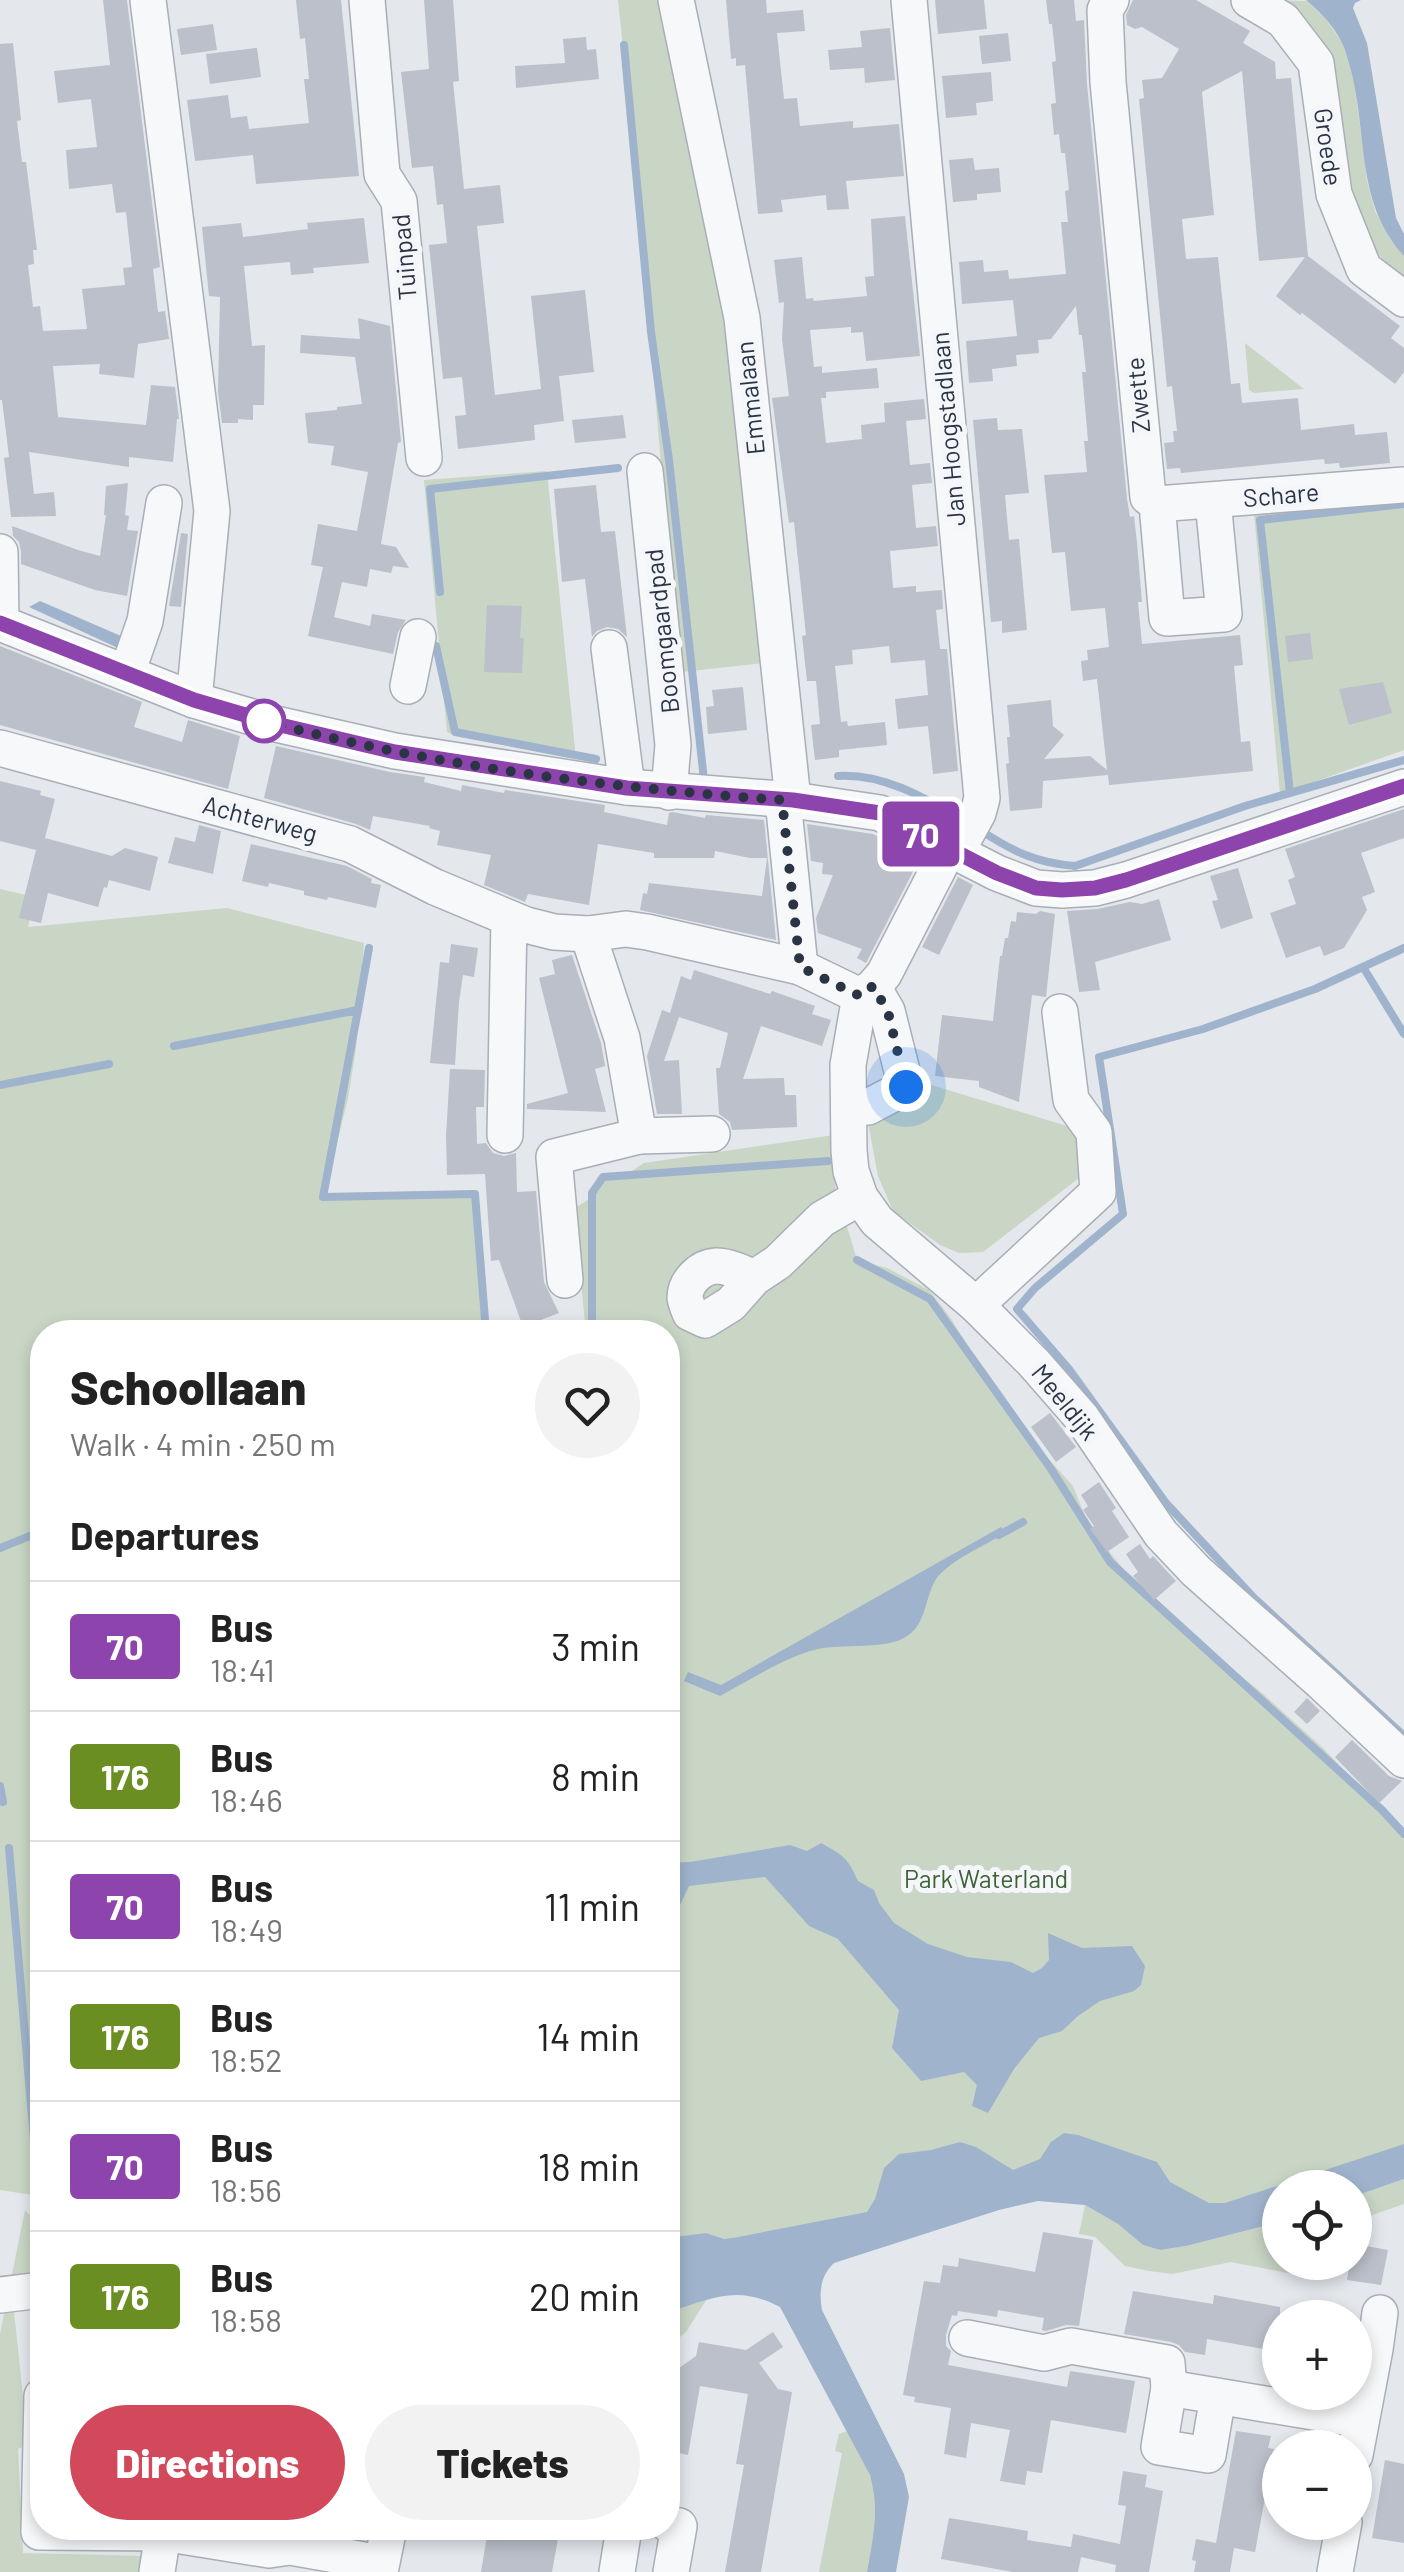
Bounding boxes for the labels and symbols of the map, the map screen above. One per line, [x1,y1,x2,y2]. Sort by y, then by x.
street label: Groede [1309,106,1349,188]
street label: Tuinpad [384,213,422,302]
street label: Jan Hoogstadlaan [924,331,970,527]
street label: Emmalaan [728,340,770,456]
street label: Zwette [1119,356,1155,434]
street label: Schare [1242,476,1320,512]
street label: Boomgaardpad [637,547,685,715]
unlabelled marker [243,700,285,742]
street label: Achterweg [200,788,321,848]
line badge: 70 [876,802,966,866]
your location [881,1062,931,1112]
street label: Meeldijk [1026,1357,1105,1445]
park label: Park Waterland [904,1863,1068,1893]

